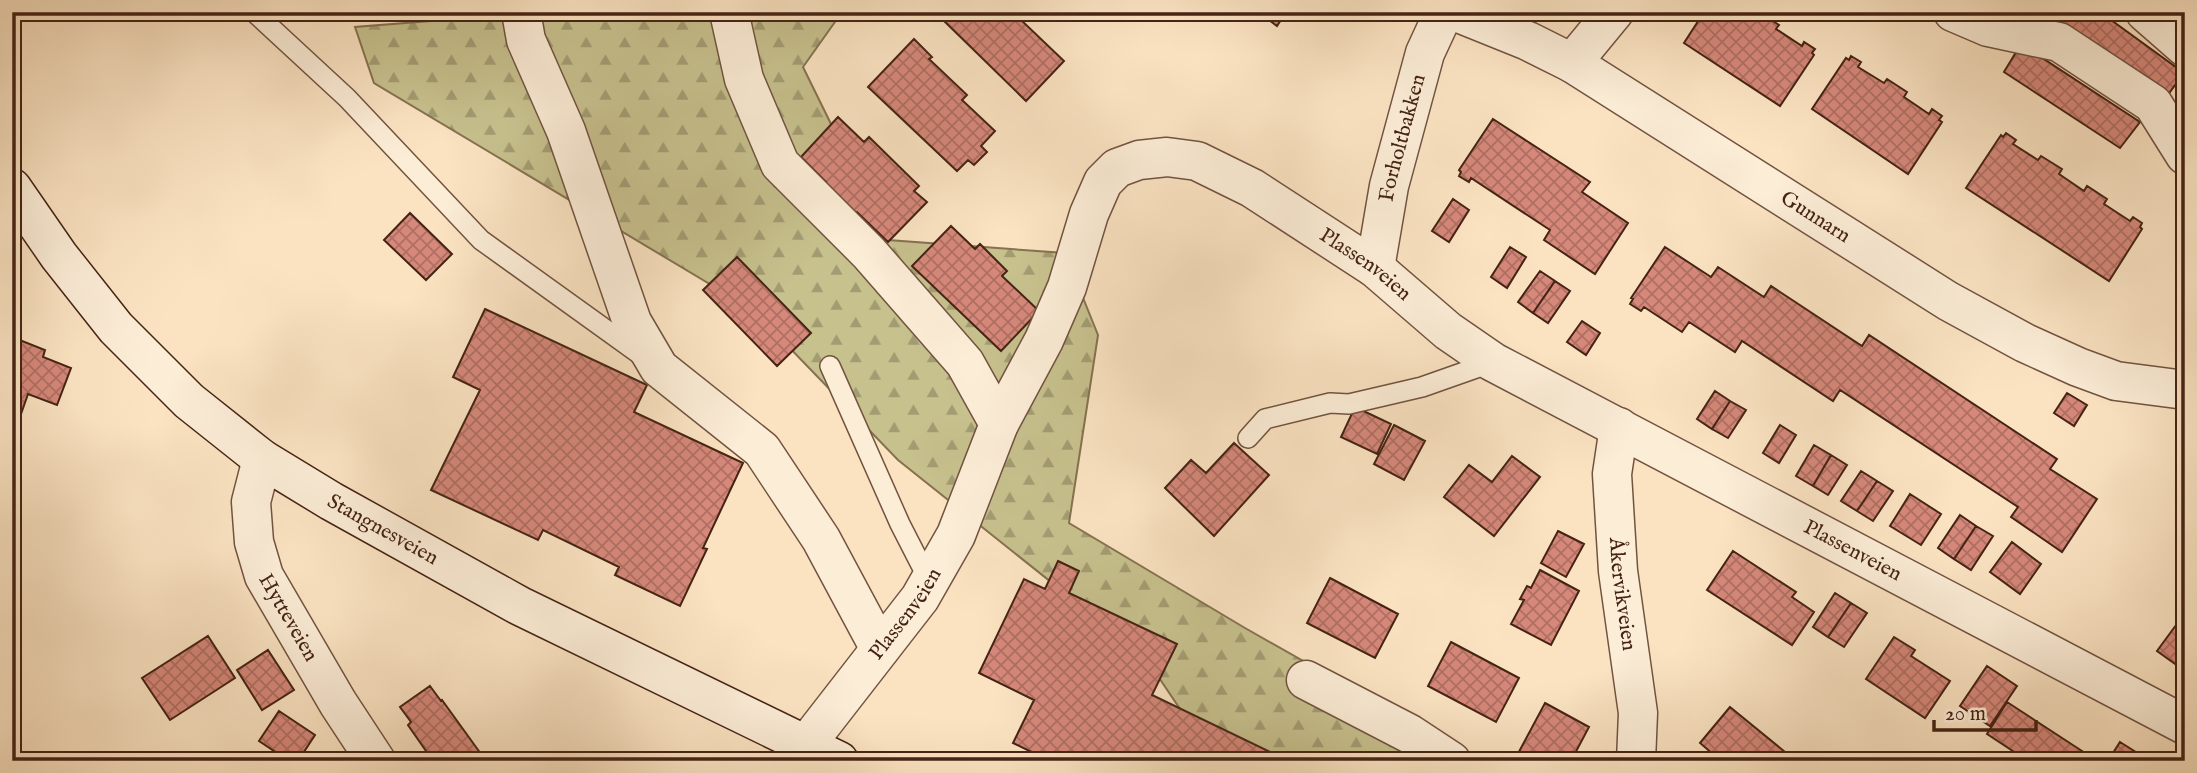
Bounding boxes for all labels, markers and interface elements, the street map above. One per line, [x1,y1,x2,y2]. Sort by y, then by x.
street label: Forholtbakken [1373,71,1432,204]
street label: Gunnarn [1775,185,1856,249]
street label: Plassenveien [1314,222,1417,307]
street label: Stangnesveien [322,488,443,571]
street label: Plassenveien [1799,514,1906,588]
street label: Åkervikveien [1602,535,1643,652]
street label: Plassenveien [863,563,948,666]
street label: Hytteveien [252,569,324,666]
scale bar [1934,689,2036,733]
text: 20 m [1945,701,1986,728]

